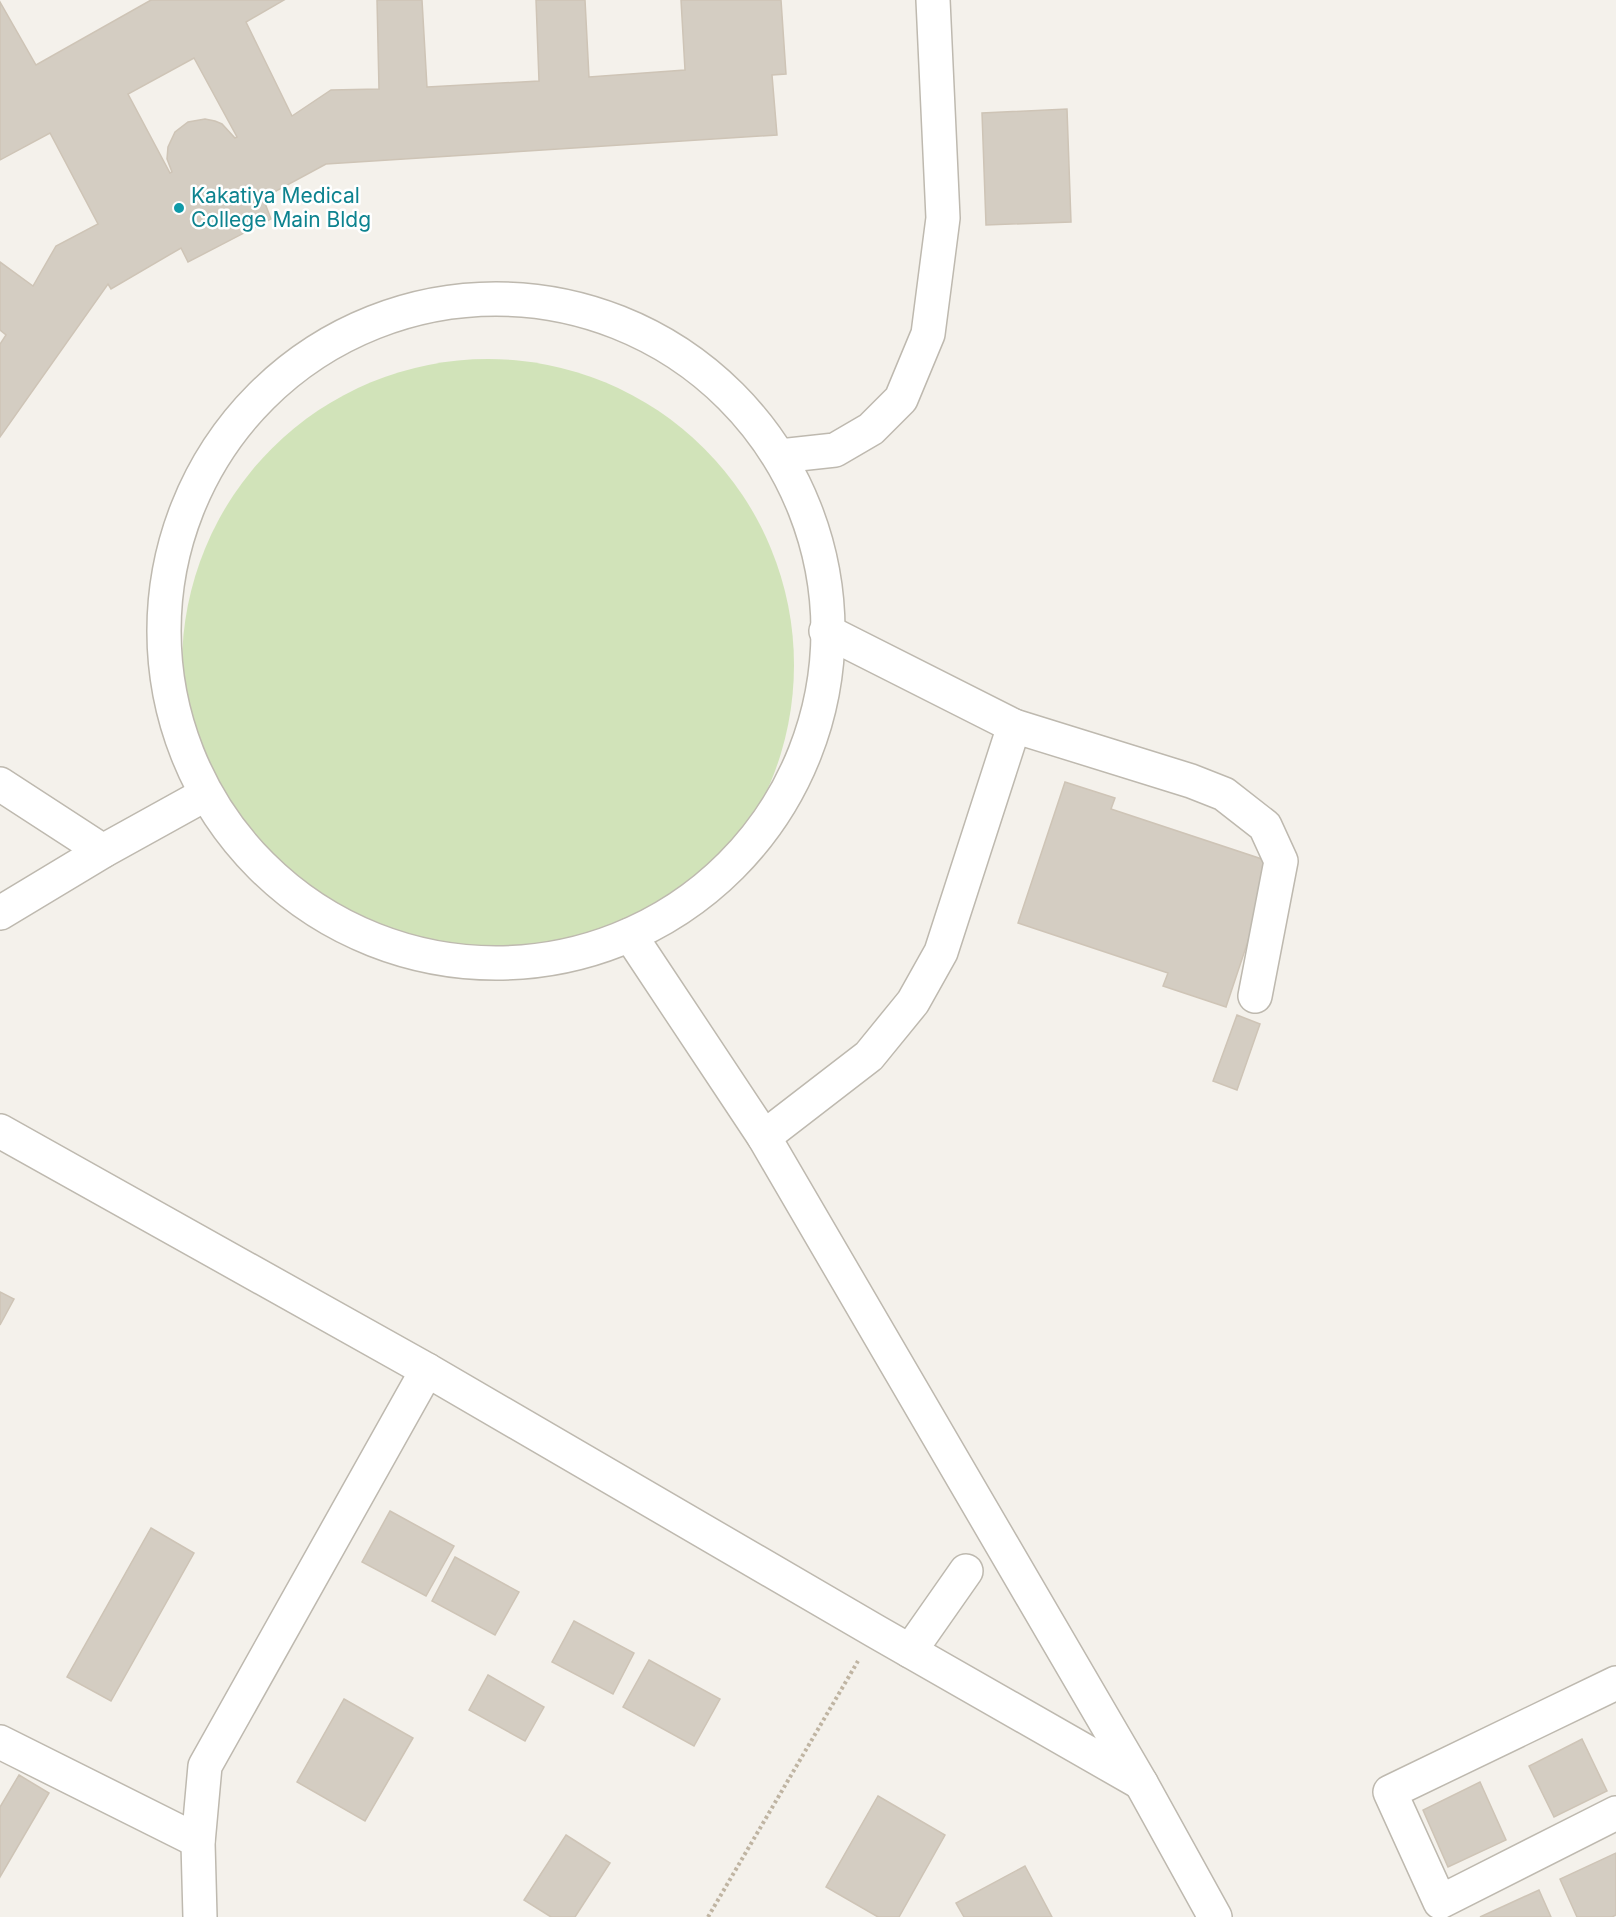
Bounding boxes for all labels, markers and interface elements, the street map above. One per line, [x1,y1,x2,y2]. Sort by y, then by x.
place label: Kakatiya Medical College Main Bldg [191,183,371,232]
marker: Kakatiya Medical College Main Bldg [172,201,186,215]

